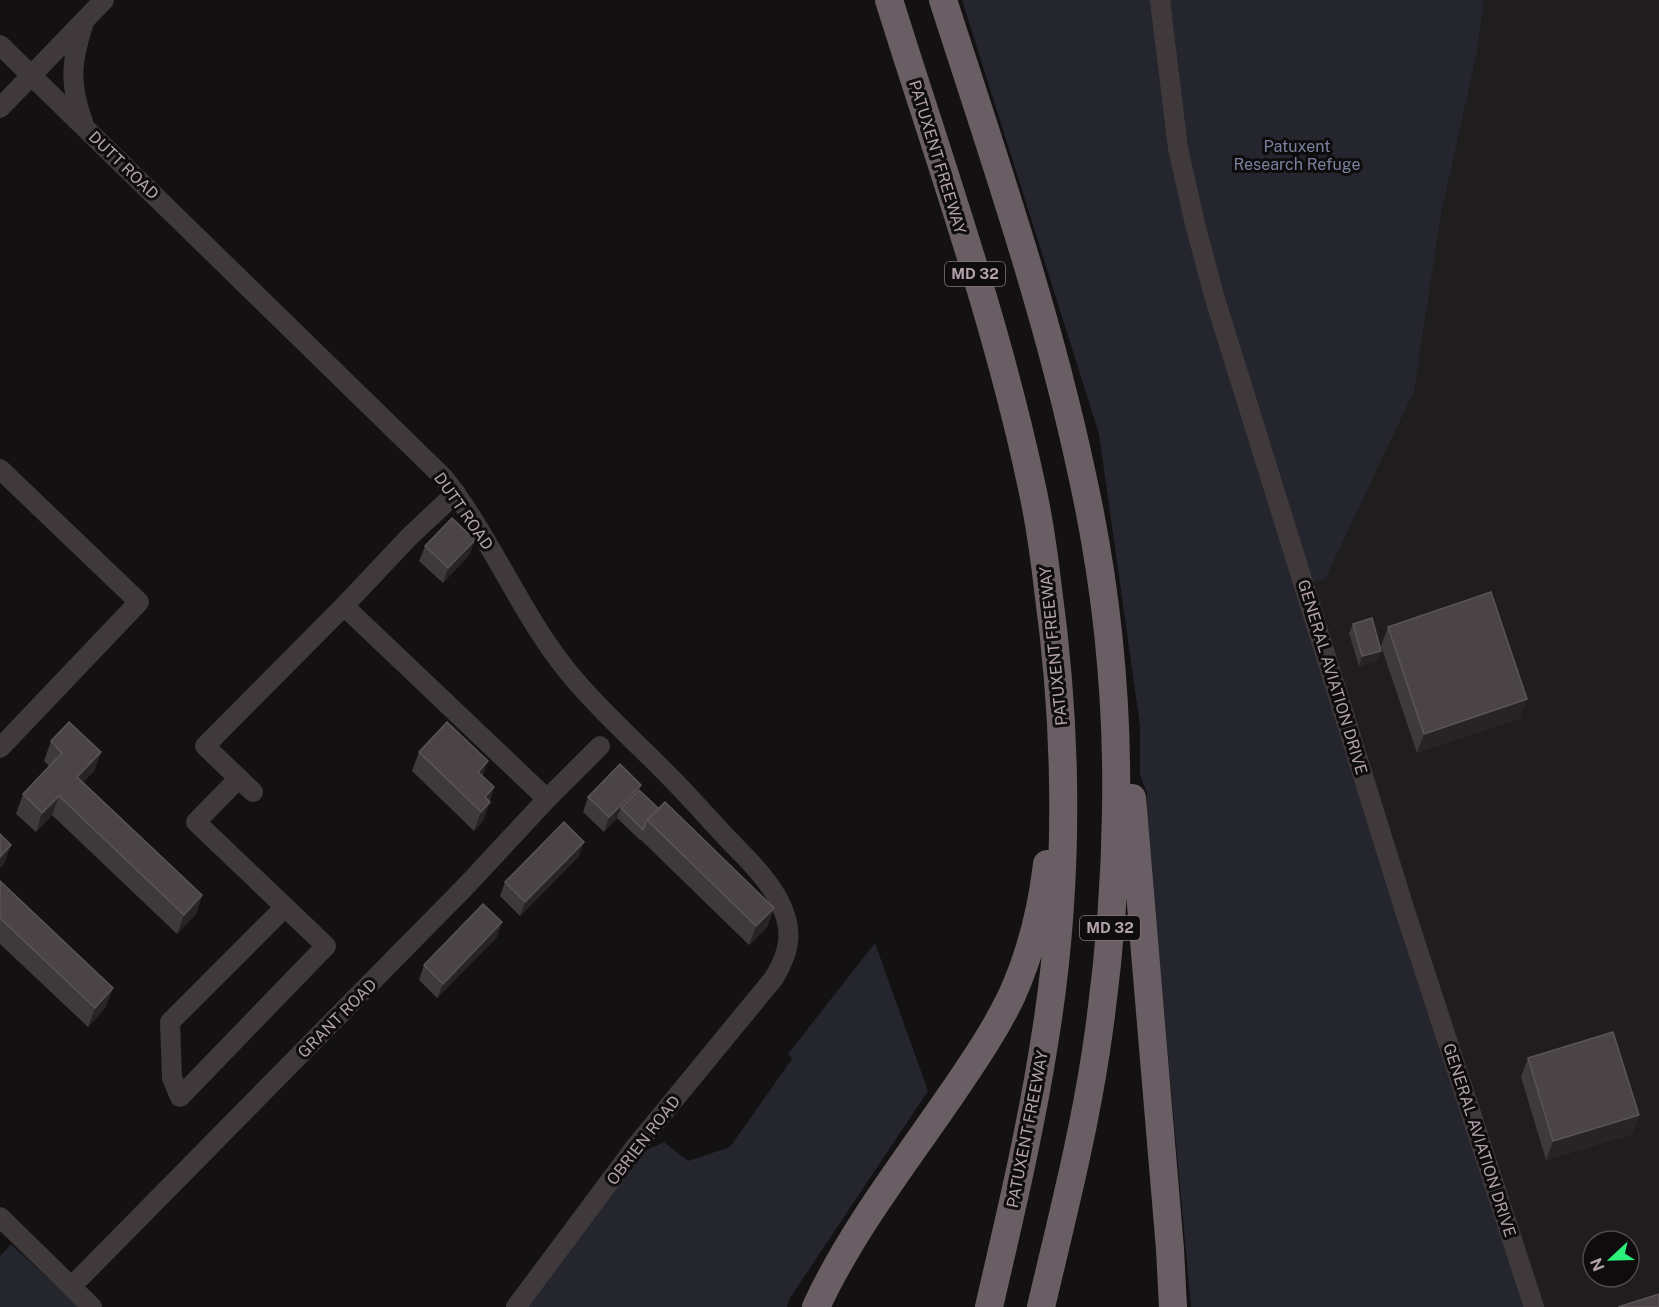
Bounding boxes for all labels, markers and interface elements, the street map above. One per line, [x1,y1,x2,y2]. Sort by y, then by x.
street label: PATUXENT FREEWAY [905,78,970,237]
street label: DUTT ROAD [85,127,163,203]
park label: Patuxent Research Refuge [1234,137,1360,174]
road number: MD 32 [945,262,1005,286]
street label: DUTT ROAD [430,469,497,554]
street label: PATUXENT FREEWAY [1036,565,1071,727]
street label: GENERAL AVIATION DRIVE [1294,577,1371,777]
road number: MD 32 [1080,916,1140,940]
street label: GRANT ROAD [294,975,381,1062]
street label: GENERAL AVIATION DRIVE [1439,1041,1520,1240]
street label: PATUXENT FREEWAY [1003,1048,1052,1209]
street label: OBRIEN ROAD [603,1092,684,1189]
north arrow [1581,1229,1641,1289]
text: N [1586,1255,1609,1274]

